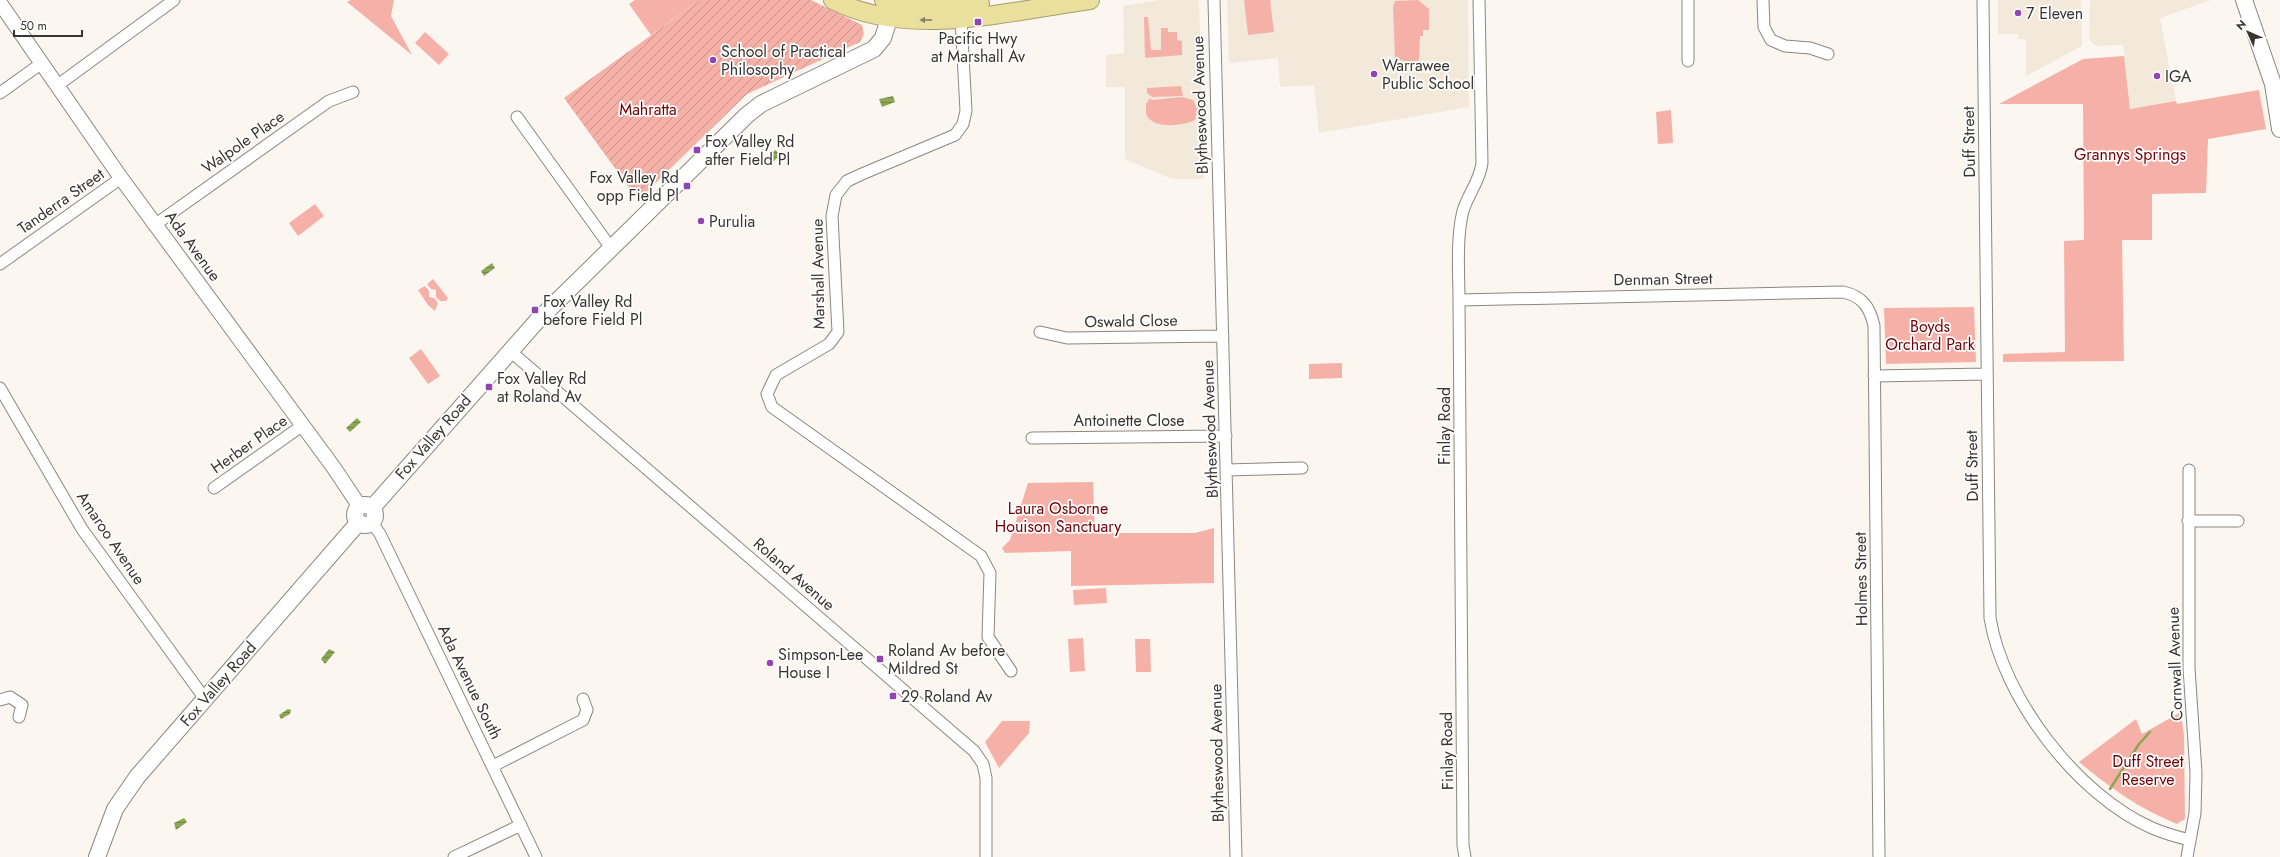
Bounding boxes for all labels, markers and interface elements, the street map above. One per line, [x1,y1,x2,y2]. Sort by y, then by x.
place label: 7 Eleven [2026,2,2083,25]
marker: 7 Eleven [2013,8,2023,18]
scale bar [14,12,82,38]
north arrow [2228,12,2268,52]
text: N [2232,16,2250,34]
text: 50 m [20,17,47,35]
one-way arrow [919,17,932,23]
marker: Pacific Hwy at Marshall Av [973,17,983,27]
place label: Pacific Hwy at Marshall Av [931,27,1026,68]
street label: Blytheswood Avenue [1186,35,1214,175]
place label: School of Practical Philosophy [721,40,846,81]
place label: Warrawee Public School [1382,54,1474,95]
marker: School of Practical Philosophy [708,55,718,65]
place label: IGA [2165,65,2192,88]
marker: Warrawee Public School [1369,69,1379,79]
marker: IGA [2152,71,2162,81]
park label: Mahratta [619,98,677,121]
street label: Walpole Place [197,105,289,179]
street label: Duff Street [1957,106,1981,178]
place label: Fox Valley Rd after Field Pl [705,130,794,171]
park label: Grannys Springs [2074,143,2186,166]
marker: Fox Valley Rd after Field Pl [692,145,702,155]
street label: Tanderra Street [13,163,109,239]
place label: Fox Valley Rd opp Field Pl [590,166,679,207]
marker: Fox Valley Rd opp Field Pl [682,181,692,191]
street label: Ada Avenue [160,206,226,286]
place label: Purulia [709,210,755,233]
marker: Purulia [696,216,706,226]
street label: Marshall Avenue [806,218,830,330]
street label: Denman Street [1613,267,1713,291]
place label: Fox Valley Rd before Field Pl [543,290,642,331]
marker: Fox Valley Rd before Field Pl [530,305,540,315]
street label: Oswald Close [1084,309,1178,333]
park label: Boyds Orchard Park [1885,315,1976,356]
street label: Blytheswood Avenue [1196,359,1224,499]
place label: Fox Valley Rd at Roland Av [497,367,586,408]
marker: Fox Valley Rd at Roland Av [484,382,494,392]
street label: Finlay Road [1433,387,1456,465]
street label: Fox Valley Road [390,389,476,485]
street label: Herber Place [206,409,292,479]
street label: Antoinette Close [1073,409,1185,432]
street label: Duff Street [1960,430,1984,502]
street label: Amaroo Avenue [71,487,151,589]
park label: Laura Osborne Houison Sanctuary [995,497,1122,538]
street label: Roland Avenue [748,532,840,616]
street label: Holmes Street [1849,532,1873,626]
street label: Cornwall Avenue [2162,607,2188,721]
street label: Ada Avenue South [432,621,508,743]
street label: Fox Valley Road [175,636,261,732]
place label: Roland Av before Mildred St [888,639,1005,680]
place label: Simpson-Lee House I [778,643,863,684]
marker: Roland Av before Mildred St [875,654,885,664]
marker: Simpson-Lee House I [765,658,775,668]
street label: Blytheswood Avenue [1204,684,1230,822]
place label: 29 Roland Av [901,685,993,708]
marker: 29 Roland Av [888,691,898,701]
street label: Finlay Road [1435,712,1459,790]
park label: Duff Street Reserve [2112,750,2184,791]

